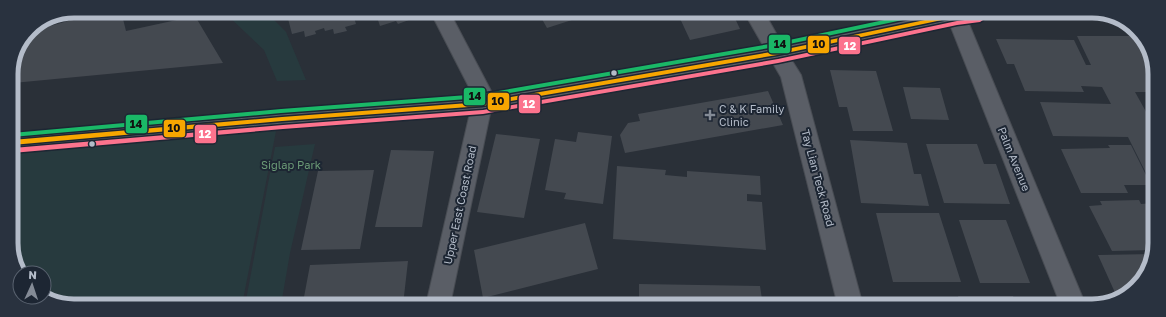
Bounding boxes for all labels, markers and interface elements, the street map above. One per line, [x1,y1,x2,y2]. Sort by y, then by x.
line badge: 14 [768,34,791,54]
line badge: 10 [807,35,830,54]
line badge: 12 [838,36,861,55]
text: 14 [774,37,786,50]
text: 10 [813,37,825,50]
text: 12 [844,39,856,52]
unlabelled marker [609,68,619,78]
line badge: 14 [463,87,486,106]
text: 14 [469,89,481,102]
line badge: 10 [487,92,510,111]
text: 10 [492,94,504,107]
line badge: 12 [518,94,541,114]
text: 12 [523,97,535,110]
place label: C & K Family Clinic [719,102,784,128]
marker: C & K Family Clinic [704,109,716,121]
line badge: 14 [125,114,148,134]
text: 14 [130,117,142,130]
line badge: 10 [163,119,186,138]
text: 10 [168,121,180,134]
line badge: 12 [194,124,217,144]
street label: Palm Avenue [996,125,1033,193]
text: 12 [199,127,211,140]
street label: Tay Lian Teck Road [799,128,838,228]
unlabelled marker [87,139,97,149]
street label: Upper East Coast Road [441,144,478,265]
park label: Siglap Park [261,158,321,171]
north arrow [12,265,52,305]
text: N [28,268,37,281]

